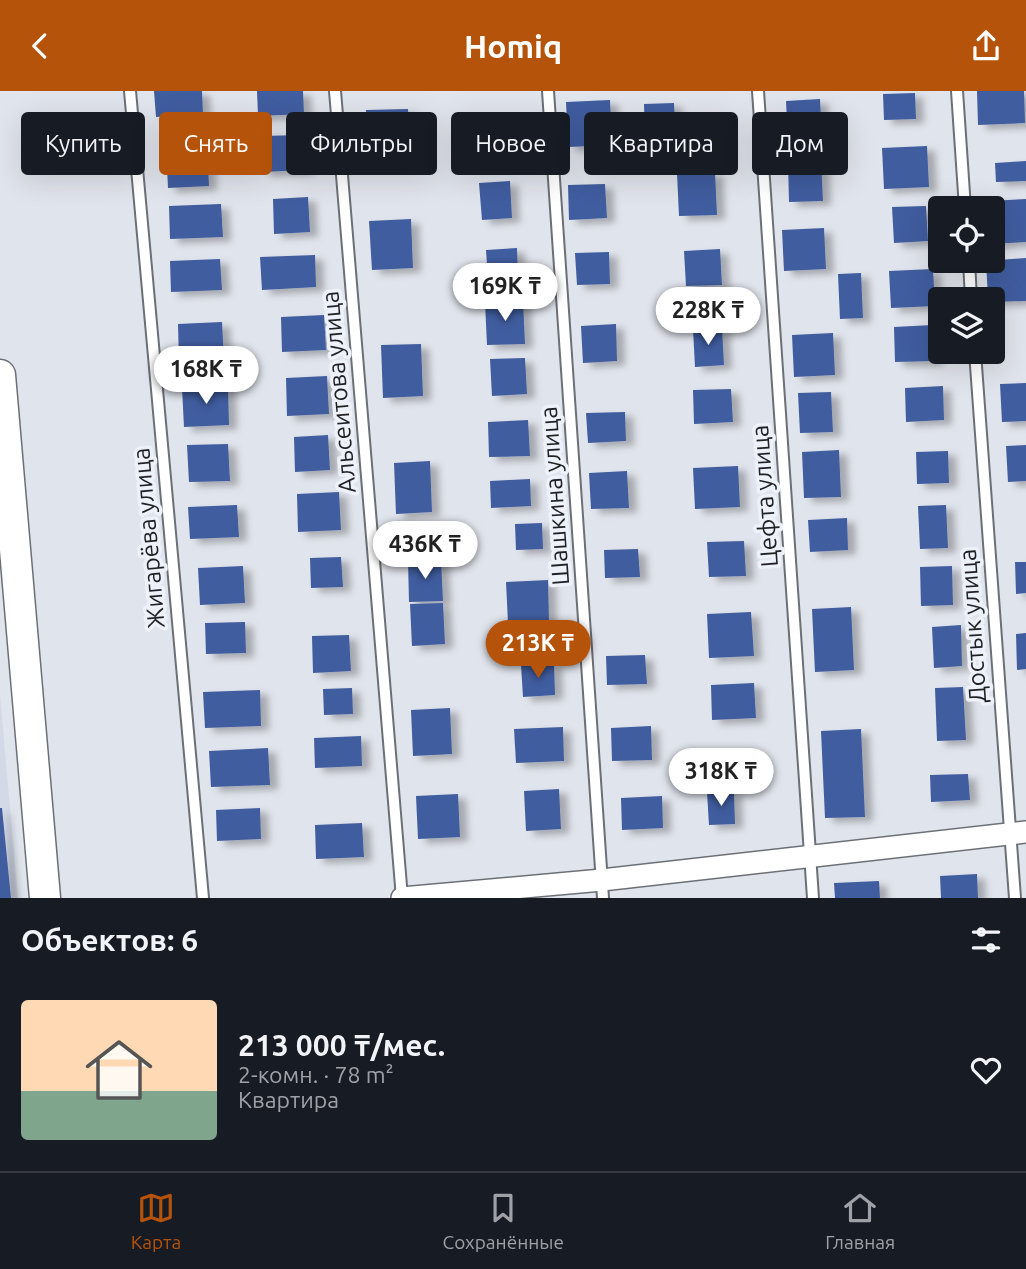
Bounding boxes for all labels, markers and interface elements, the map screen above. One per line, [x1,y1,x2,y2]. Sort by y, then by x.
icon: back [21,27,59,65]
icon: share [967,27,1005,65]
text: Homiq [464,28,562,64]
chip: Купить [21,112,145,175]
chip: Снять [159,112,272,175]
chip: Фильтры [286,112,437,175]
chip: Новое [451,112,570,175]
chip: Квартира [584,112,738,175]
chip: Дом [752,112,848,175]
map controls [928,196,1005,364]
button: locate [928,196,1005,273]
pin: 169K ₸ [448,264,562,323]
text: 169K ₸ [469,273,541,298]
pin: 228K ₸ [651,287,765,347]
button: layers [928,287,1005,364]
street label: Альсеитова улица [316,290,361,494]
text: 228K ₸ [672,297,744,322]
pin: 168K ₸ [149,347,263,406]
text: 168K ₸ [170,356,242,381]
street label: Шашкина улица [535,406,574,586]
street label: Цефта улица [746,424,783,568]
street label: Жигарёва улица [127,447,170,629]
pin: 436K ₸ [368,521,482,581]
text: 436K ₸ [389,531,461,556]
street label: Достык улица [954,548,991,704]
pin: 213K ₸ [481,621,595,680]
text: 213K ₸ [502,630,574,655]
pin: 318K ₸ [664,749,778,808]
text: 318K ₸ [685,758,757,783]
icon: filters [967,921,1005,959]
text: Объектов: 6 [21,923,198,957]
icon: home [77,1028,161,1112]
text: 213 000 ₸/мес. [238,1028,445,1062]
icon: heart [967,1051,1005,1089]
text: 2-комн. · 78 m² [238,1062,394,1087]
text: Квартира [238,1087,339,1112]
tab: Карта [131,1189,181,1253]
tab: Сохранённые [443,1189,564,1253]
tab: Главная [825,1189,895,1253]

